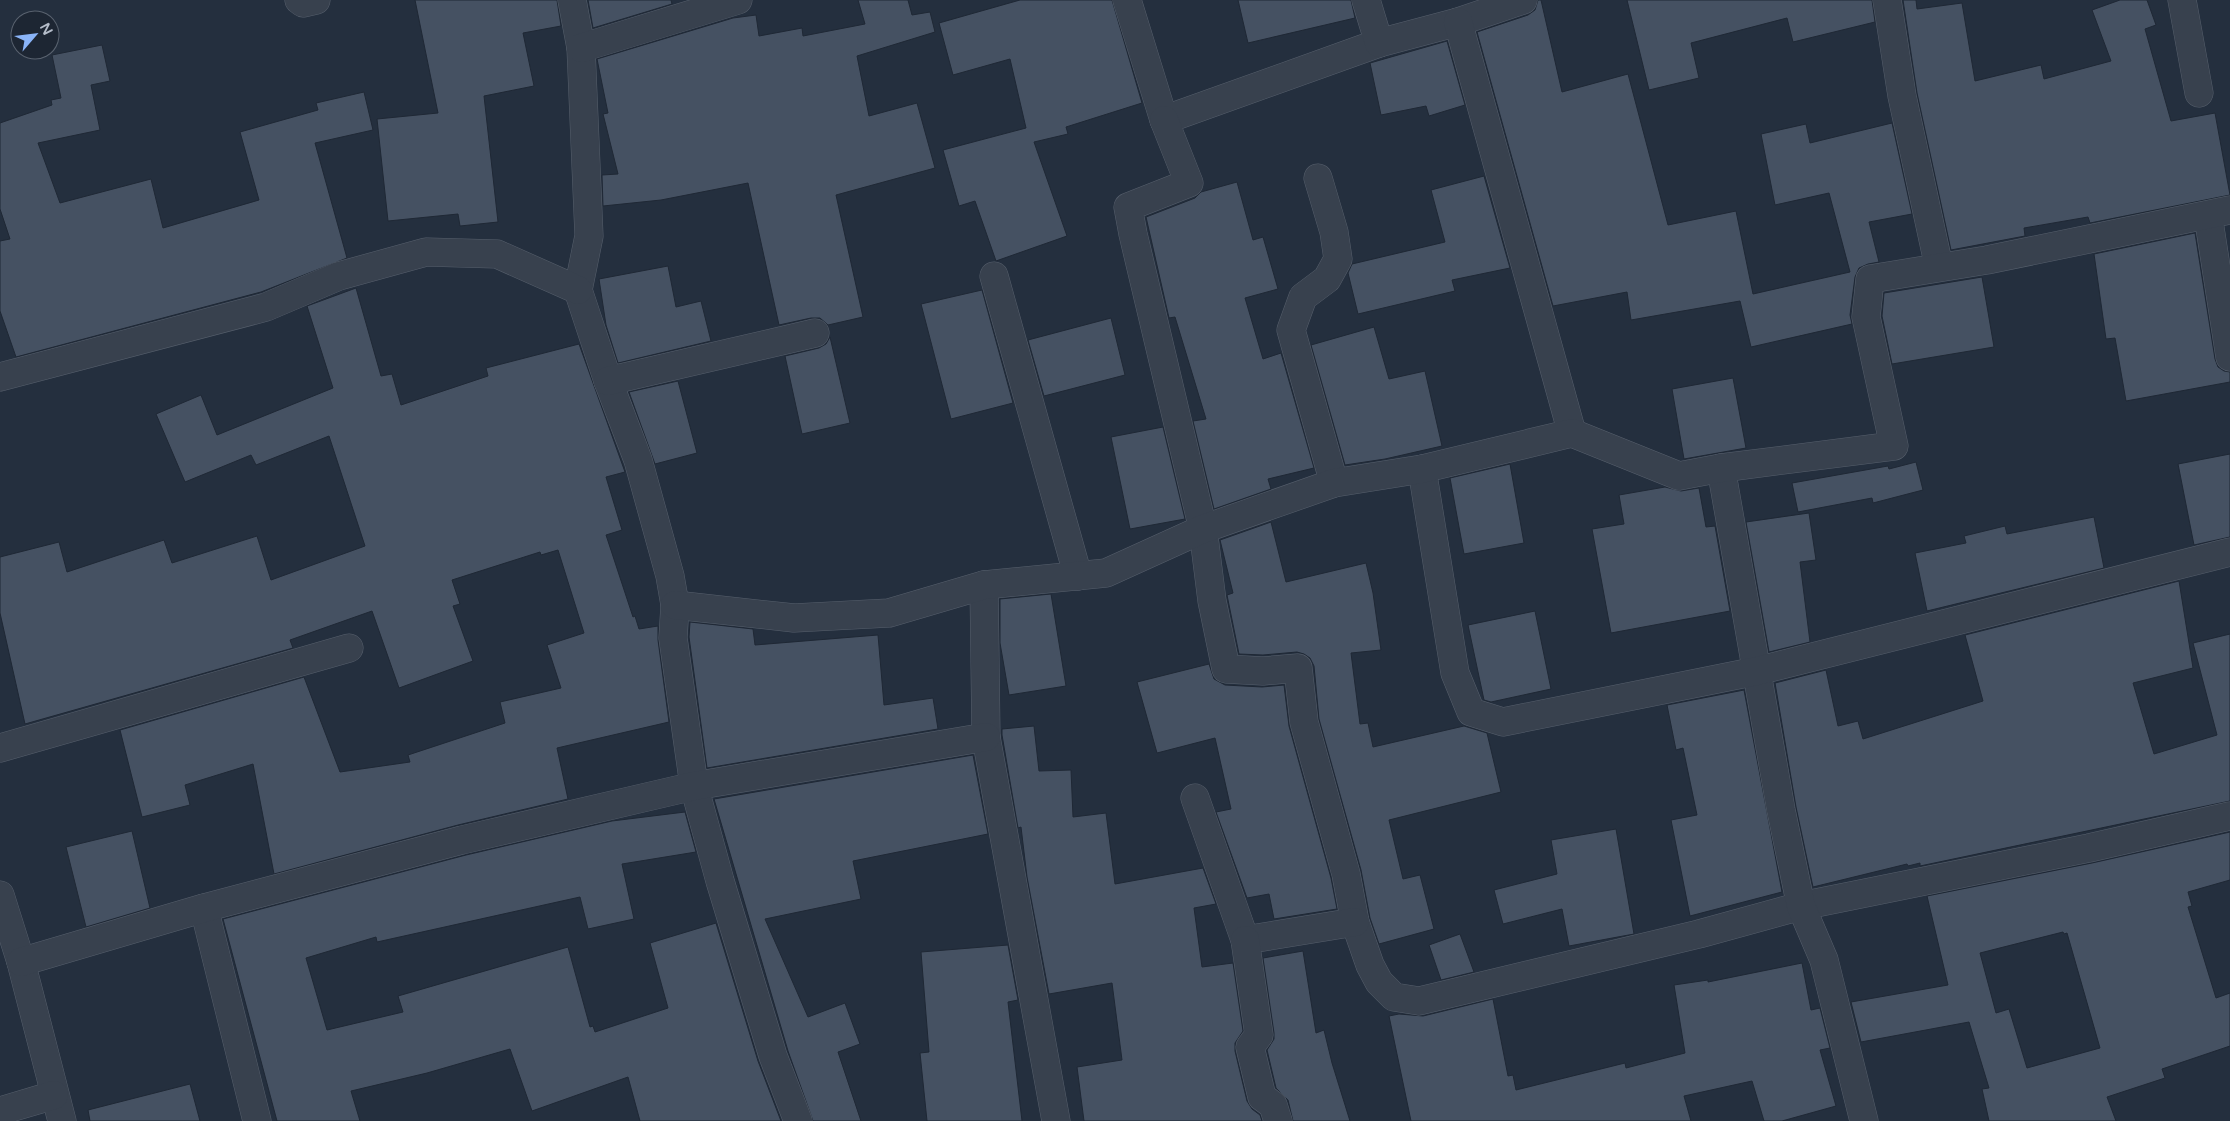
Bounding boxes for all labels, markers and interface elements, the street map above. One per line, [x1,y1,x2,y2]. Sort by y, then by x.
north arrow [10,10,60,60]
text: N [36,20,56,38]

